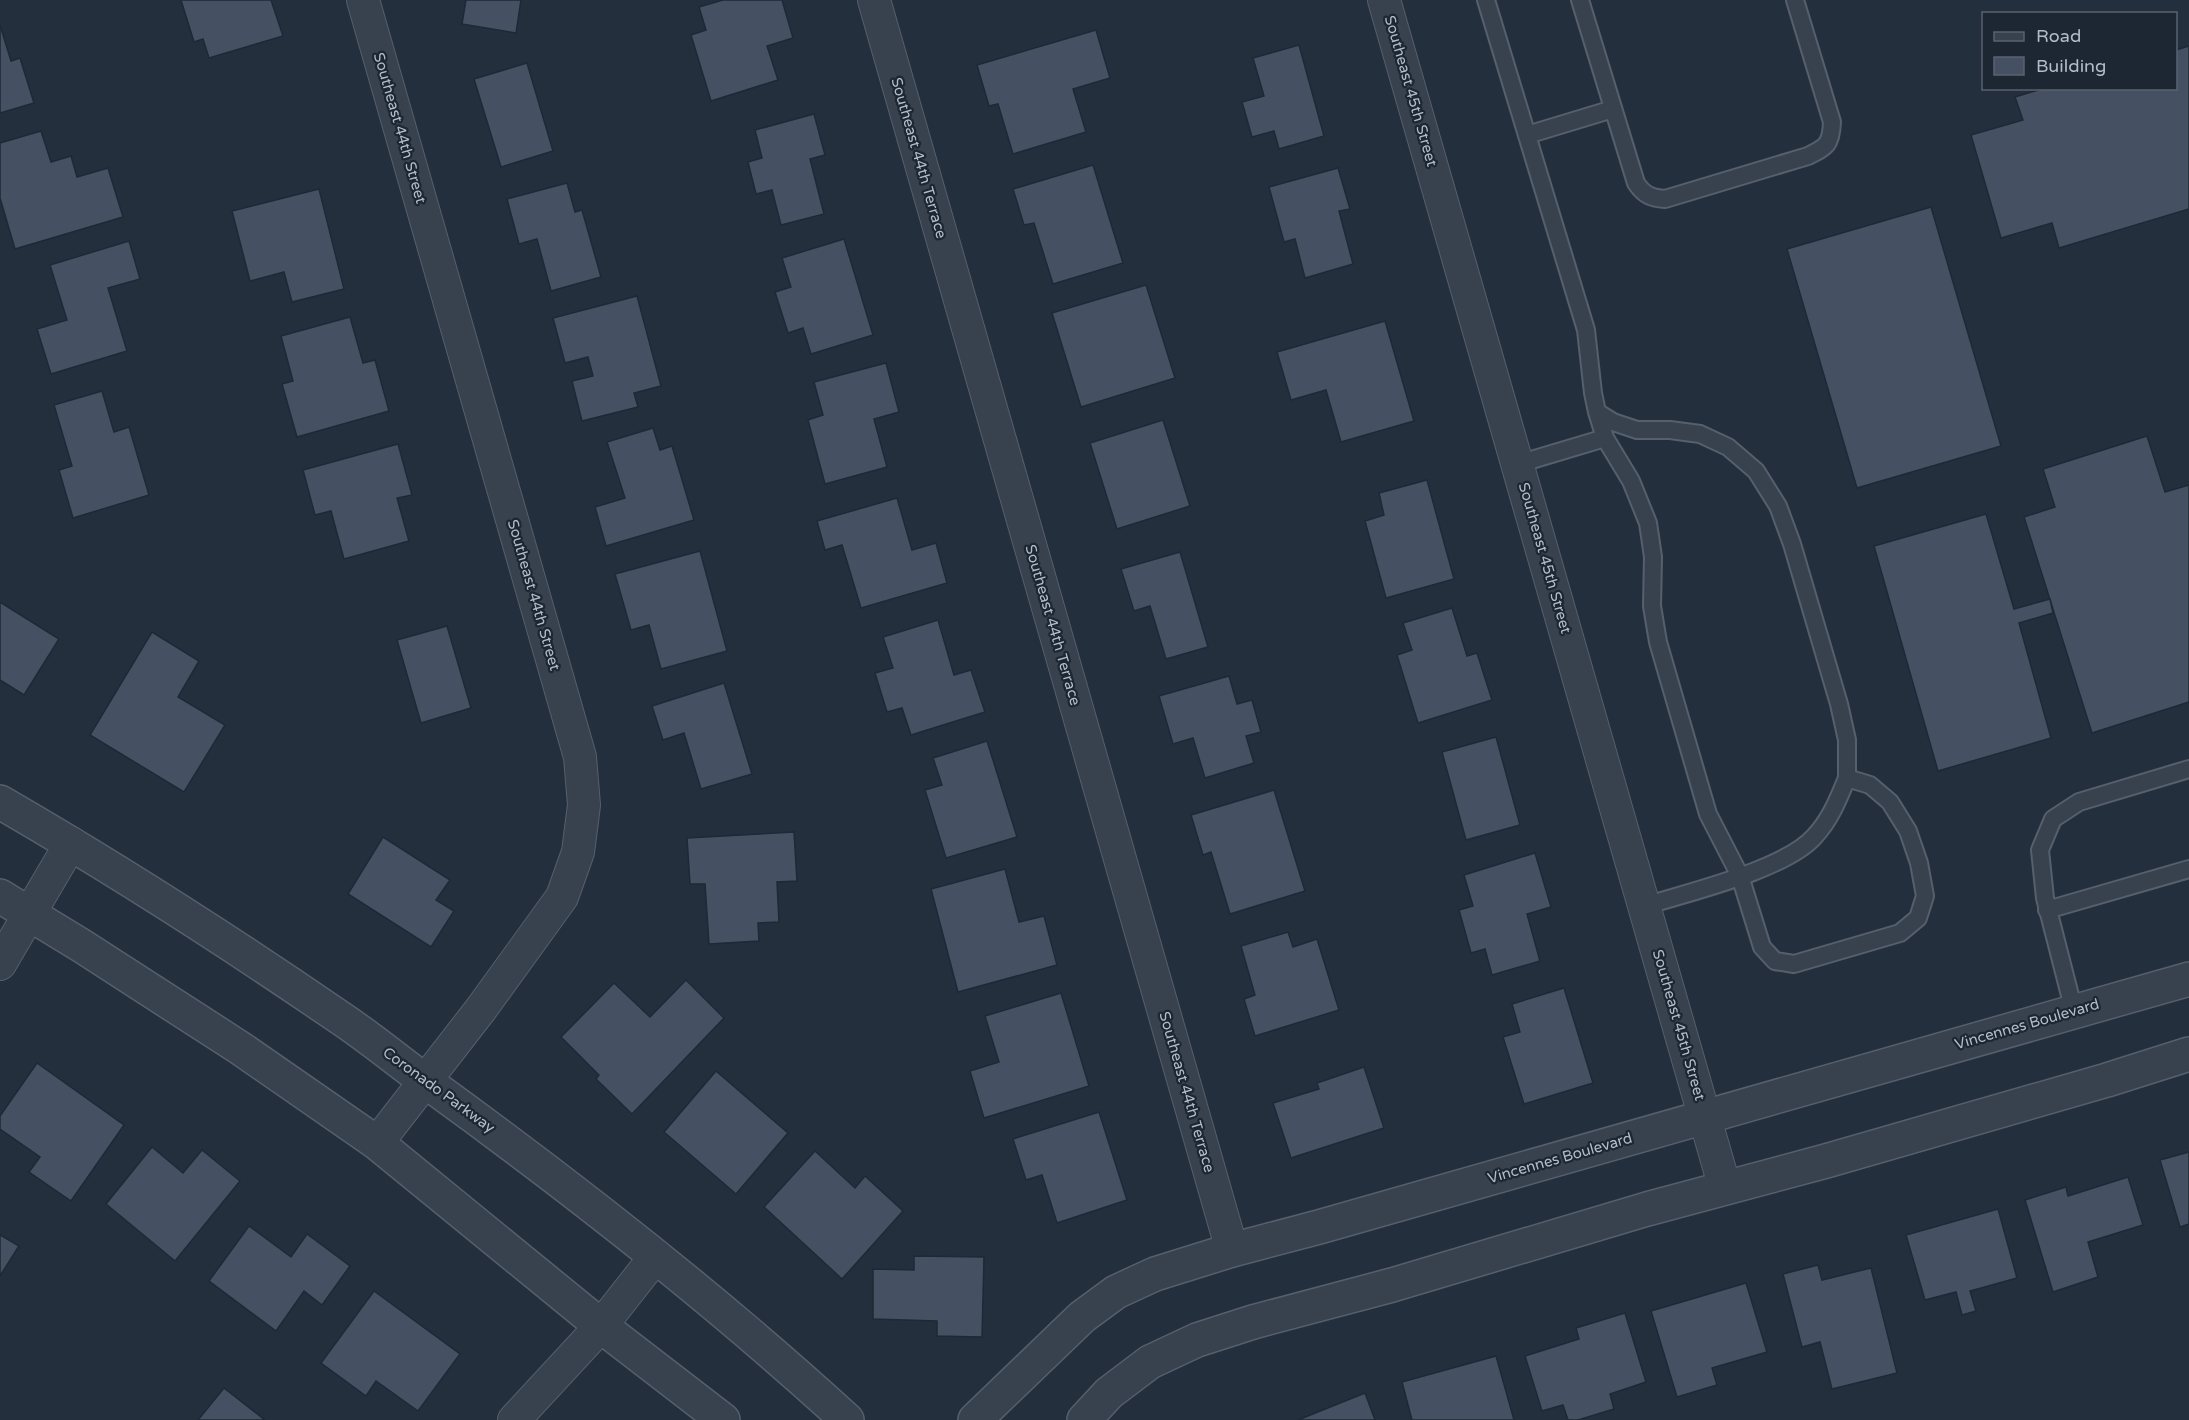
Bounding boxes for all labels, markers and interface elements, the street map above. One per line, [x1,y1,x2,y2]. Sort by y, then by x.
legend [1982,12,2177,90]
street label: Southeast 45th Street [1381,13,1441,169]
text: Road [2036,25,2081,47]
street label: Southeast 44th Street [370,50,430,206]
text: Building [2036,55,2106,77]
street label: Southeast 44th Terrace [887,75,951,241]
street label: Southeast 45th Street [1515,480,1575,636]
street label: Southeast 44th Street [504,517,564,673]
street label: Southeast 44th Terrace [1021,542,1085,708]
street label: Southeast 45th Street [1649,947,1709,1103]
street label: Vincennes Boulevard [1953,995,2101,1053]
street label: Southeast 44th Terrace [1155,1009,1219,1175]
street label: Coronado Parkway [379,1043,499,1137]
street label: Vincennes Boulevard [1486,1129,1634,1187]

